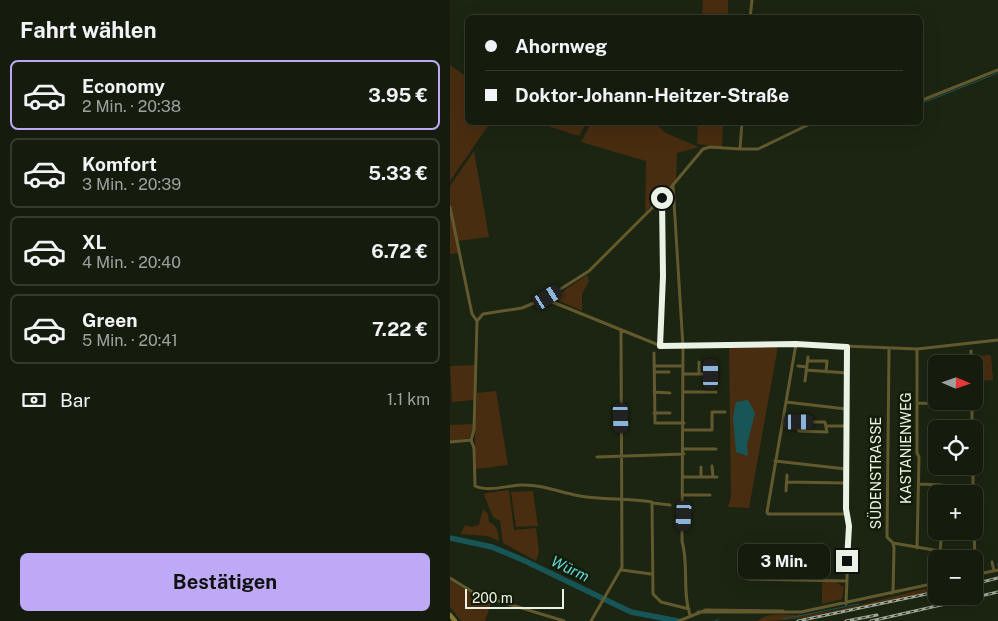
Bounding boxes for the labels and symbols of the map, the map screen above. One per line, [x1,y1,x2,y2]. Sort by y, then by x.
route start [651,187,673,209]
car [531,283,564,311]
north arrow [928,355,982,410]
car [703,359,718,389]
street label: KASTANIENWEG [898,392,914,504]
car [612,403,629,433]
car [784,415,814,430]
street label: SÜDENSTRASSE [866,417,884,529]
car [675,501,692,531]
callout: 3 Min. [737,544,830,578]
route end [836,550,858,572]
water label: Würm [548,552,592,585]
scale bar [465,586,564,609]

